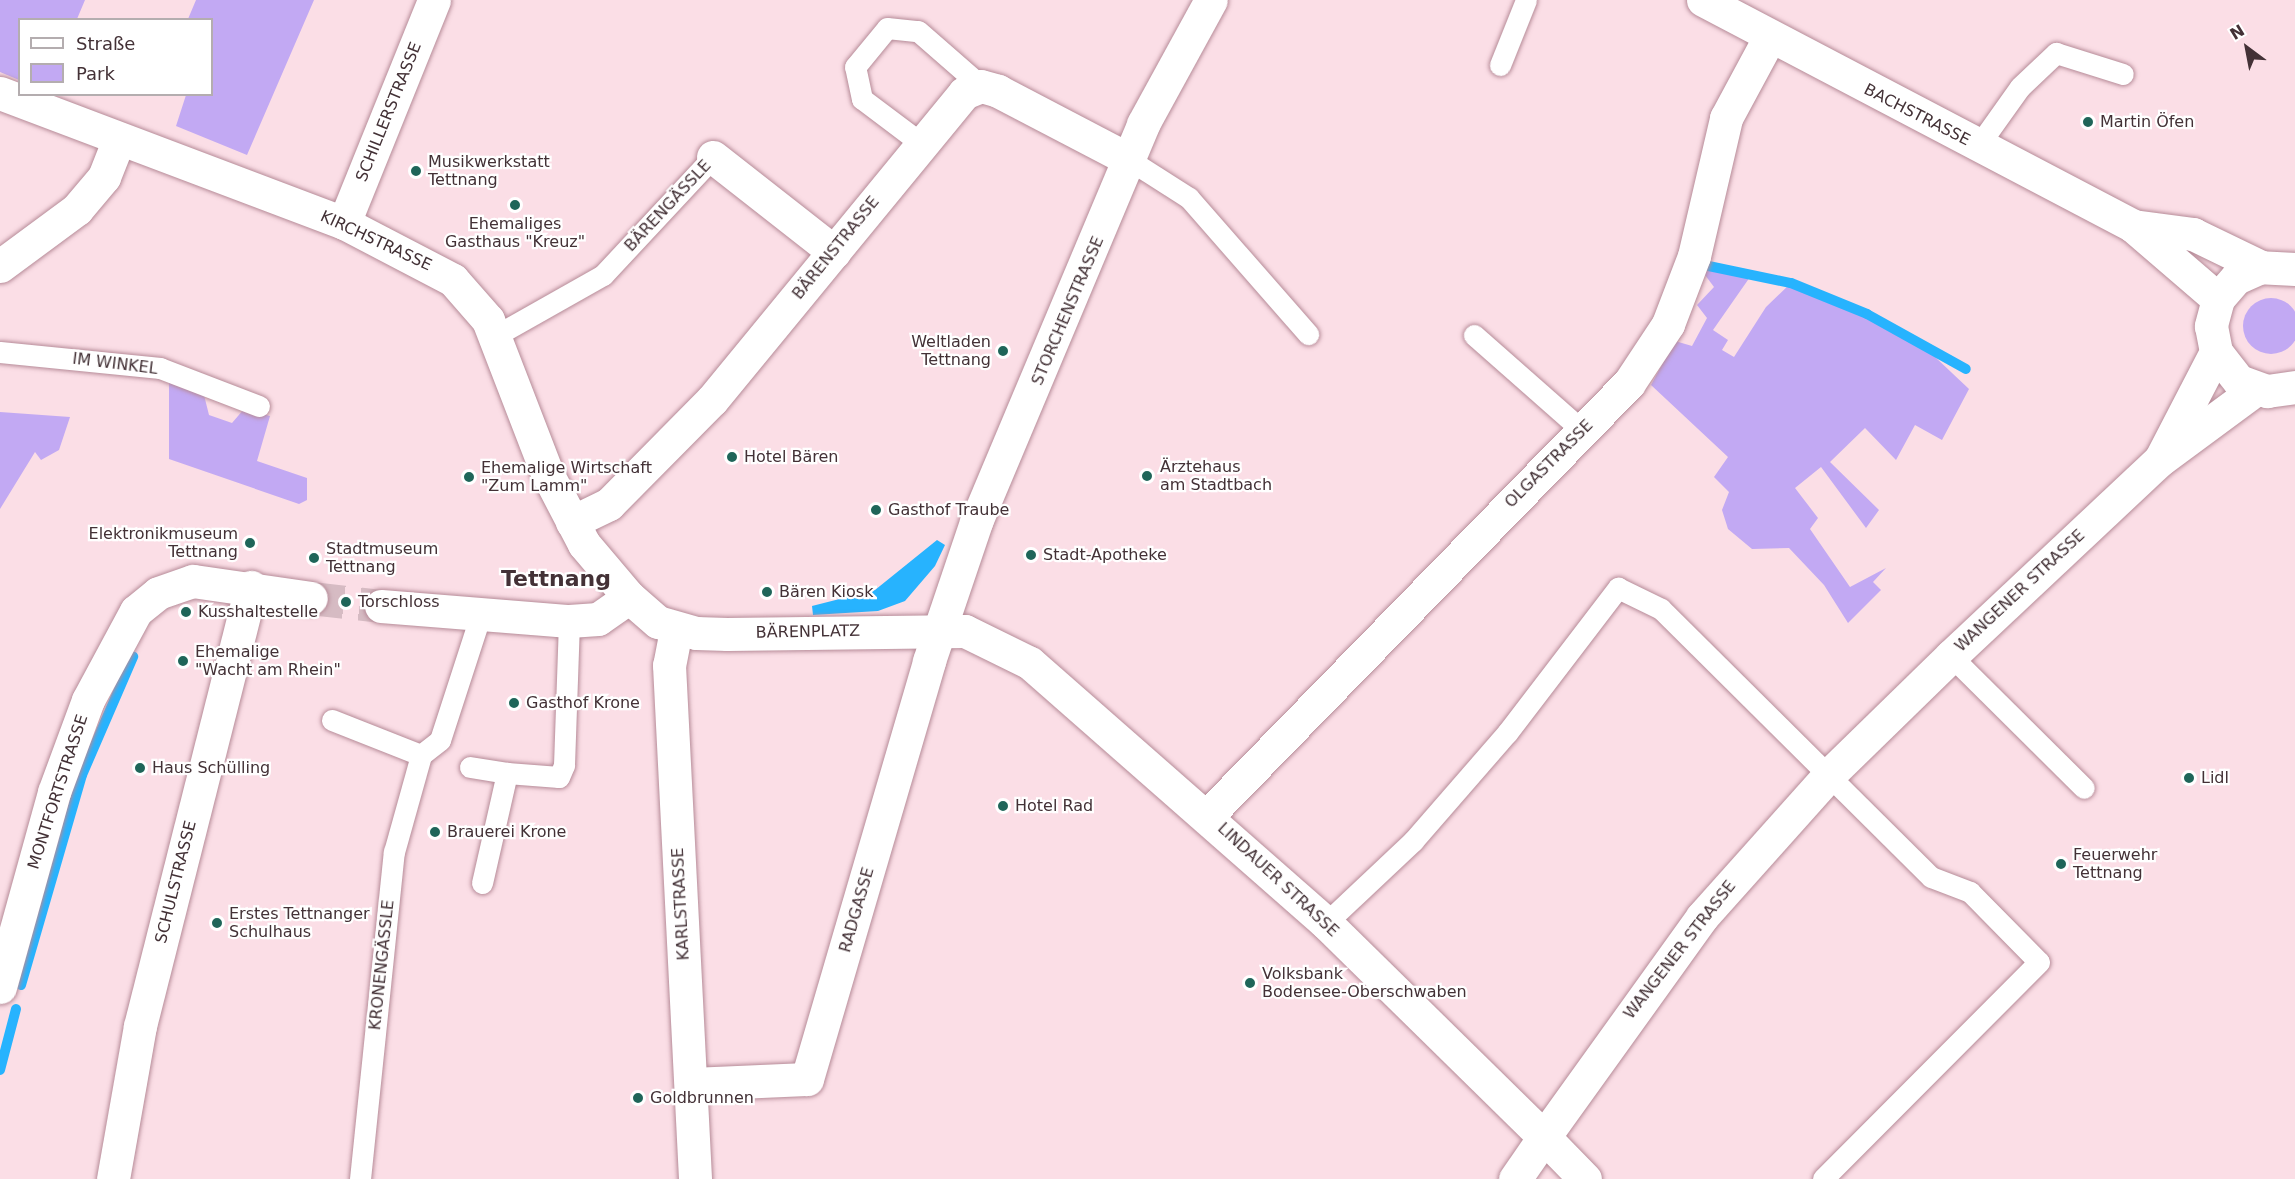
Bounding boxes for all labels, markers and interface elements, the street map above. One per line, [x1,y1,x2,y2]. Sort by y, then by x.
legend [18,18,213,96]
north arrow [2217,18,2277,78]
text: N [2226,21,2248,44]
text: Straße [76,33,135,54]
street label: SCHILLERSTRASSE [352,39,426,185]
text: Park [76,63,115,84]
street label: BACHSTRASSE [1861,80,1973,150]
place label: Martin Öfen [2100,112,2194,132]
marker: Martin Öfen [2081,115,2095,129]
place label: Musikwerkstatt Tettnang [428,152,550,190]
street label: BÄRENGÄSSLE [621,156,715,256]
marker: Musikwerkstatt Tettnang [409,164,423,178]
street label: BÄRENSTRASSE [789,193,883,303]
marker: Ehemaliges Gasthaus "Kreuz" [508,198,522,212]
street label: KIRCHSTRASSE [317,207,435,275]
place label: Ehemaliges Gasthaus "Kreuz" [445,214,585,252]
street label: STORCHENSTRASSE [1028,234,1108,388]
place label: Weltladen Tettnang [911,332,991,370]
marker: Weltladen Tettnang [996,344,1010,358]
street label: IM WINKEL [71,349,159,379]
street label: OLGASTRASSE [1501,416,1597,512]
place label: Hotel Bären [744,447,838,467]
marker: Hotel Bären [725,450,739,464]
place label: Ärztehaus am Stadtbach [1160,457,1272,495]
place label: Ehemalige Wirtschaft "Zum Lamm" [481,458,652,496]
marker: Ärztehaus am Stadtbach [1138,467,1156,485]
marker: Ehemalige Wirtschaft "Zum Lamm" [462,470,476,484]
place label: Gasthof Traube [888,500,1009,520]
marker: Gasthof Traube [869,503,883,517]
place label: Elektronikmuseum Tettnang [89,524,238,562]
street label: WANGENER STRASSE [1951,526,2089,656]
marker: Elektronikmuseum Tettnang [243,536,257,550]
place label: Stadtmuseum Tettnang [326,539,438,577]
place label: Stadt-Apotheke [1043,545,1167,565]
marker: Stadt-Apotheke [1024,548,1038,562]
marker: Stadtmuseum Tettnang [307,551,321,565]
district label: Tettnang [501,566,611,592]
place label: Bären Kiosk [779,582,873,602]
marker: Bären Kiosk [760,585,774,599]
place label: Torschloss [358,592,440,612]
marker: Torschloss [339,595,353,609]
place label: Kusshaltestelle [198,602,318,622]
marker: Kusshaltestelle [179,605,193,619]
street label: BÄRENPLATZ [756,621,860,643]
place label: Ehemalige "Wacht am Rhein" [195,642,341,680]
marker: Ehemalige "Wacht am Rhein" [176,654,190,668]
place label: Gasthof Krone [526,693,640,713]
marker: Gasthof Krone [507,696,521,710]
street label: MONTFORTSTRASSE [24,712,92,872]
place label: Haus Schülling [152,758,270,778]
marker: Haus Schülling [133,761,147,775]
place label: Lidl [2201,768,2229,788]
marker: Lidl [2182,771,2196,785]
place label: Hotel Rad [1015,796,1093,816]
marker: Hotel Rad [996,799,1010,813]
street label: SCHULSTRASSE [151,819,201,945]
street label: LINDAUER STRASSE [1214,819,1342,941]
place label: Brauerei Krone [447,822,566,842]
marker: Brauerei Krone [428,825,442,839]
place label: Feuerwehr Tettnang [2073,845,2157,883]
street label: KARLSTRASSE [668,847,694,961]
marker: Feuerwehr Tettnang [2054,857,2068,871]
street label: RADGASSE [836,865,878,955]
street label: WANGENER STRASSE [1620,877,1740,1023]
street label: KRONENGÄSSLE [366,899,398,1031]
place label: Erstes Tettnanger Schulhaus [229,904,370,942]
marker: Erstes Tettnanger Schulhaus [210,916,224,930]
place label: Volksbank Bodensee-Oberschwaben [1262,964,1467,1002]
marker: Volksbank Bodensee-Oberschwaben [1243,976,1257,990]
place label: Goldbrunnen [650,1088,754,1108]
marker: Goldbrunnen [631,1091,645,1105]

